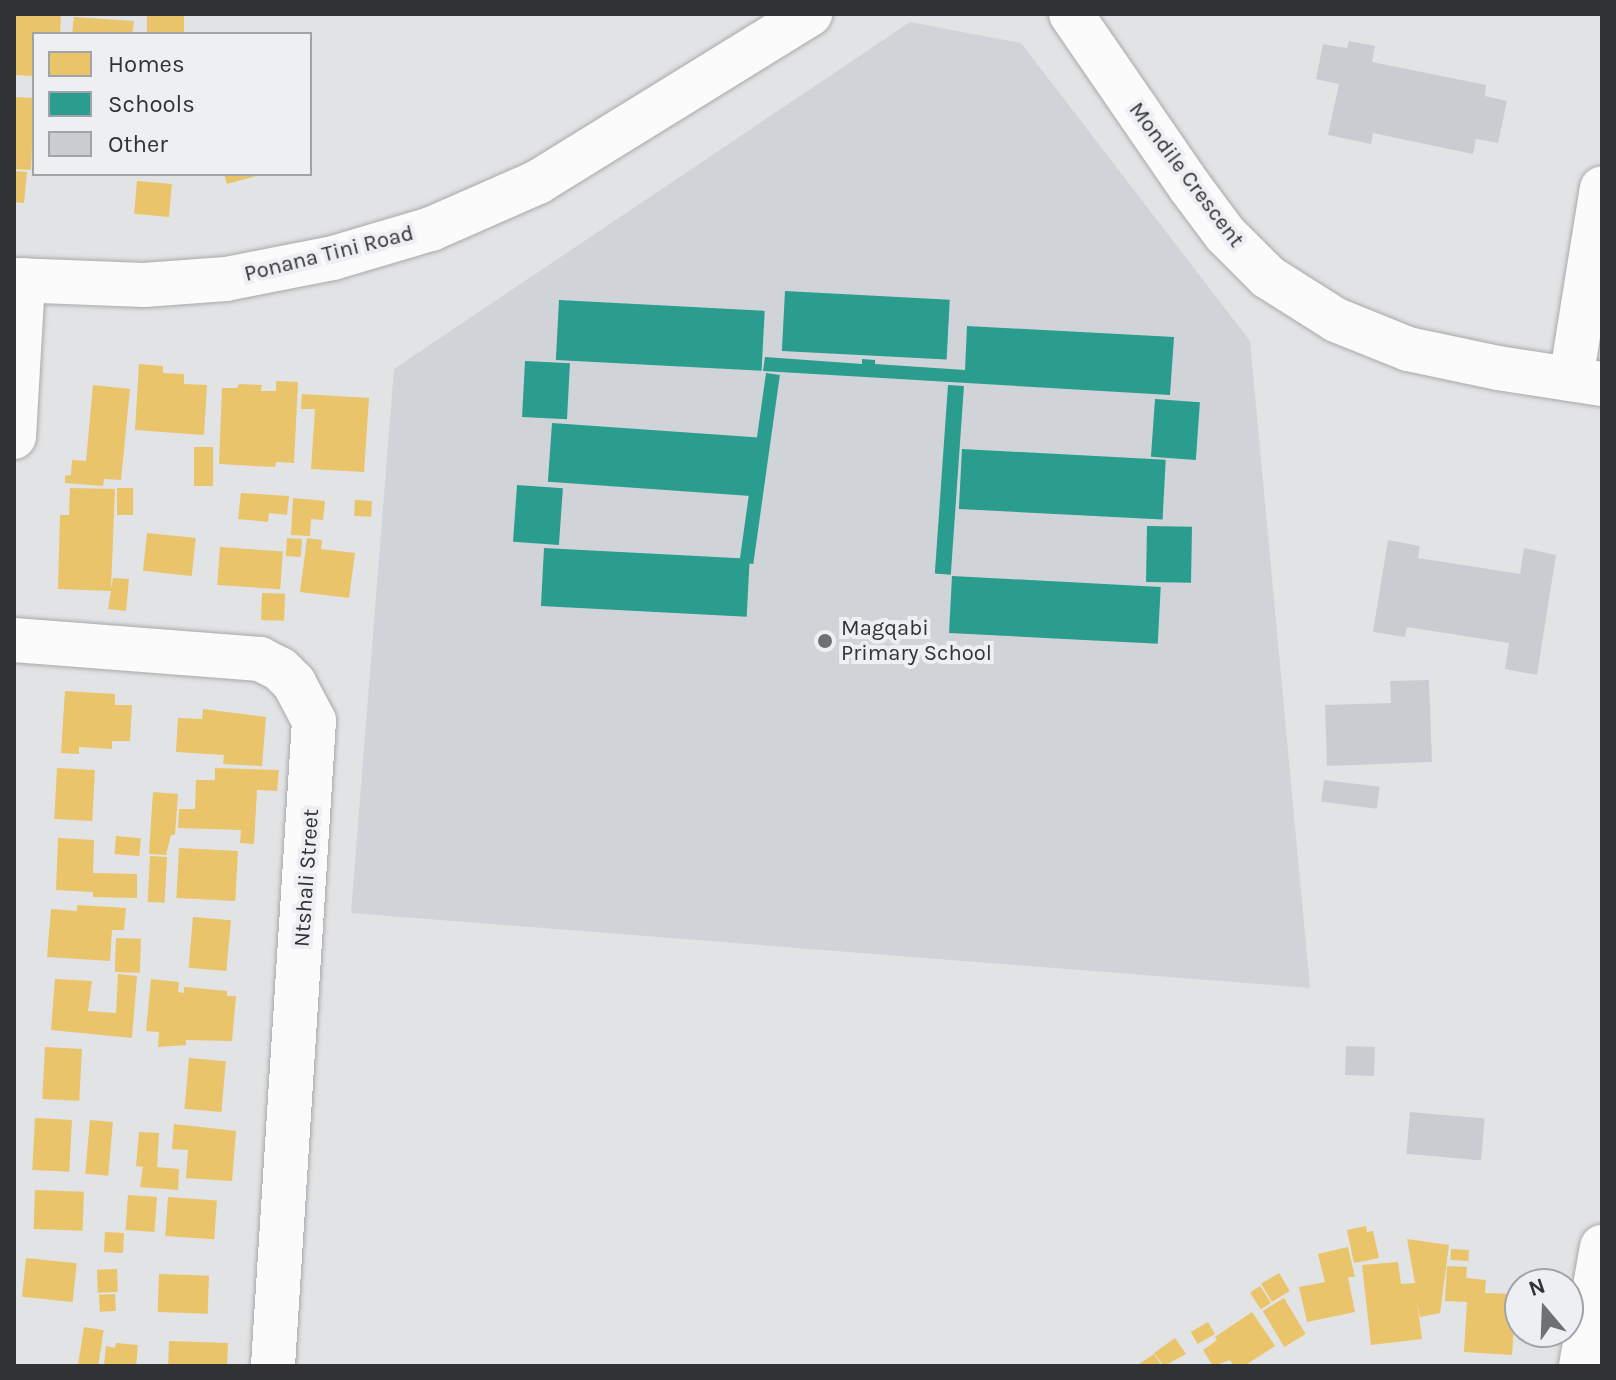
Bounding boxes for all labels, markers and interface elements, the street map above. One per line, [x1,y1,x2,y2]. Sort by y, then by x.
legend [32,32,312,176]
text: Homes [108,50,185,78]
text: Schools [108,90,195,118]
street label: Mondile Crescent [1123,97,1249,253]
text: Other [108,130,168,158]
street label: Ponana Tini Road [242,220,416,288]
place label: Magqabi Primary School [841,615,992,666]
marker: Magqabi Primary School [816,632,834,650]
street label: Ntshali Street [289,808,325,948]
north arrow [1504,1268,1584,1348]
text: N [1525,1272,1549,1302]

